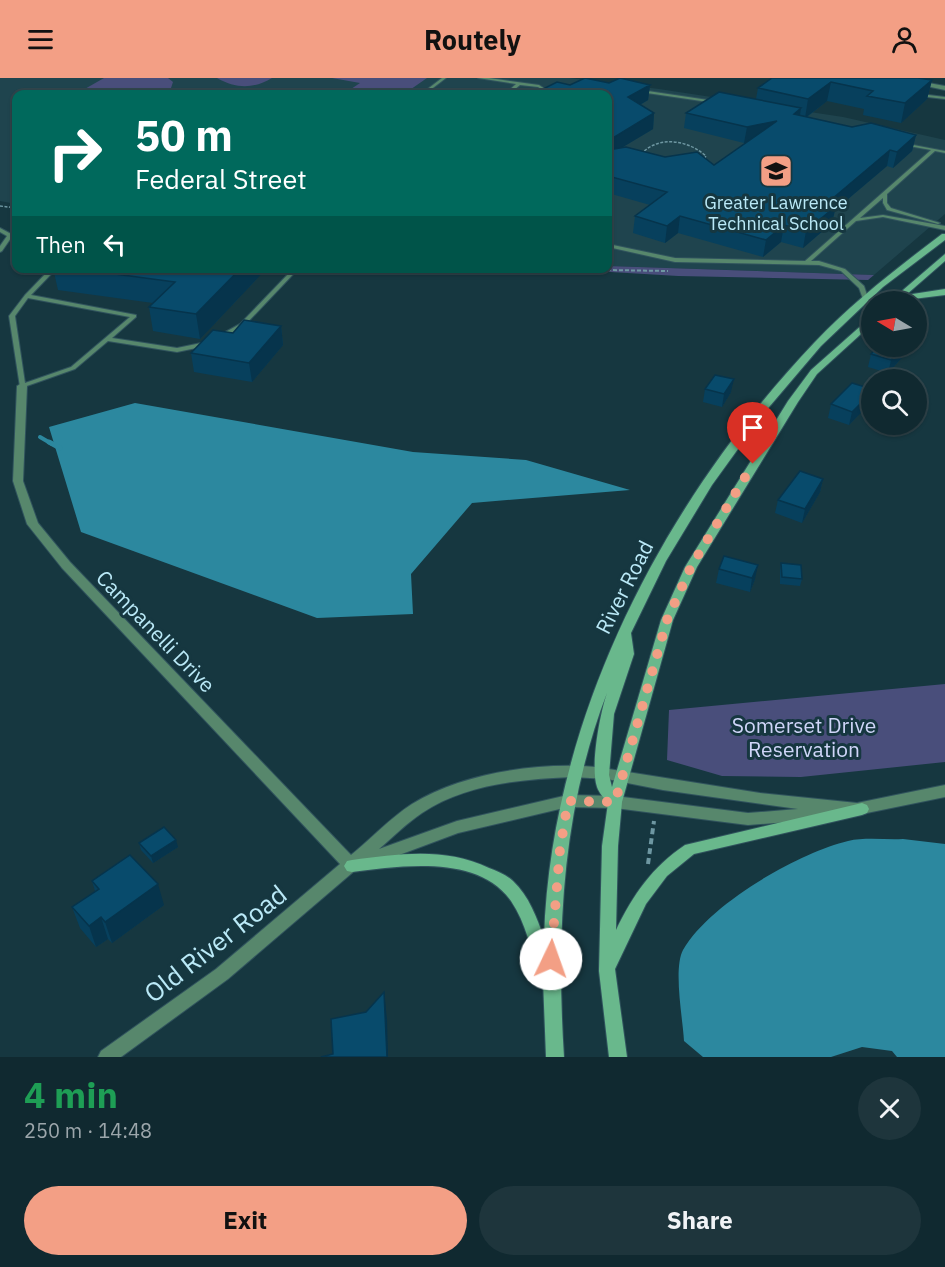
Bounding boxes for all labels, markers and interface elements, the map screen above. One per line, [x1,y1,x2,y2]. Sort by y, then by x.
text: Routely [424,22,521,57]
icon: menu [24,23,57,56]
icon: person [888,23,921,56]
text: 50 m [135,108,233,163]
icon: right [36,114,114,192]
school or university icon: Greater Lawrence Technical School [758,153,794,189]
text: Federal Street [135,161,307,196]
place label: Greater Lawrence Technical School [704,191,848,235]
icon: left [98,228,131,261]
text: Then [36,230,86,259]
north arrow [861,291,927,357]
map controls [861,291,927,435]
button: search [861,369,927,435]
pin [727,402,778,464]
icon: arrive [736,411,769,444]
street label: River Road [589,536,659,638]
street label: Campanelli Drive [90,564,222,698]
park label: Somerset Drive Reservation [732,711,876,763]
street label: Old River Road [137,877,293,1009]
position arrow [519,927,583,991]
text: 4 min [24,1071,118,1118]
button: close [858,1077,921,1140]
text: 250 m · 14:48 [24,1117,152,1144]
button: Exit [24,1186,467,1255]
button: Share [479,1186,921,1255]

